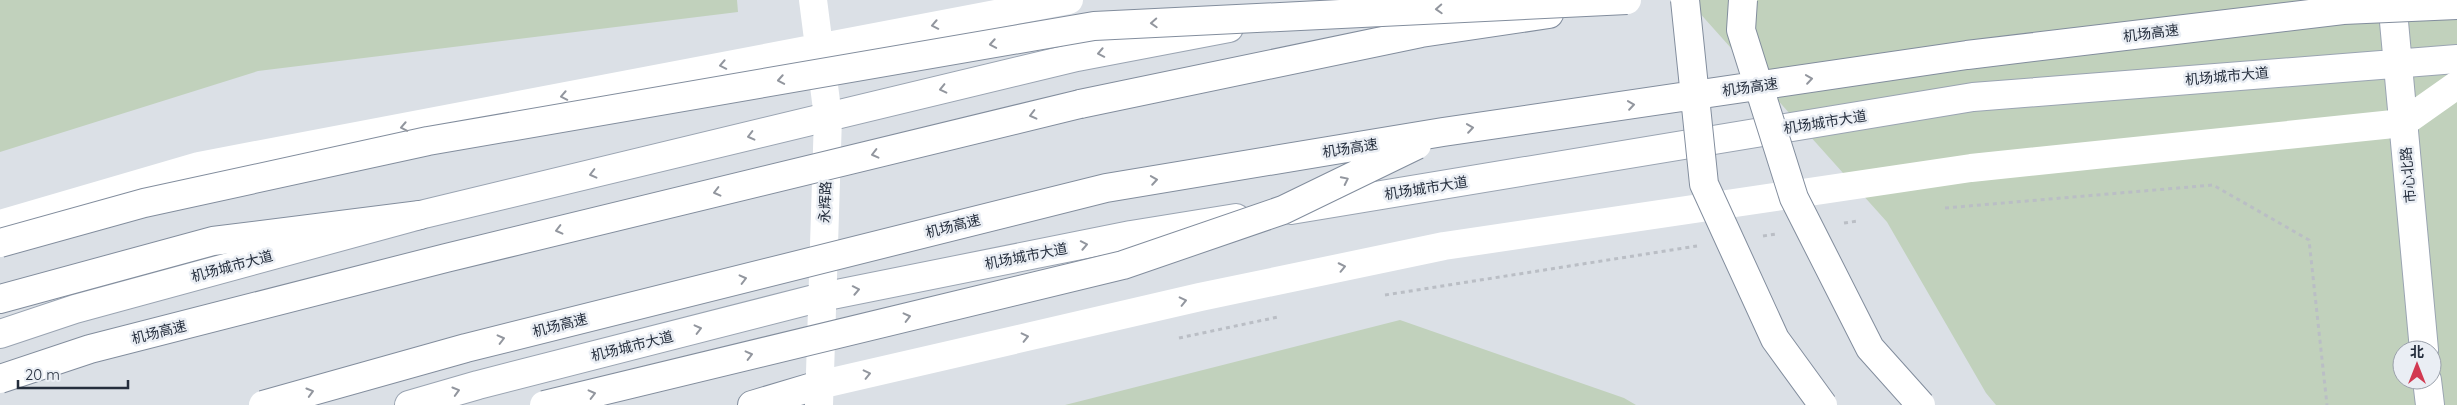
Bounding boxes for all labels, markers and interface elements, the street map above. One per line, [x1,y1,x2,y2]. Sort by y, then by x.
one-way arrow [1435,4,1443,15]
one-way arrow [1150,18,1158,29]
one-way arrow [930,19,939,29]
street label: 机场高速 [2122,21,2180,45]
one-way arrow [989,38,998,48]
one-way arrow [1097,47,1106,57]
one-way arrow [719,59,728,70]
street label: 机场城市大道 [2184,63,2270,89]
one-way arrow [777,74,786,84]
street label: 机场高速 [1721,74,1779,100]
one-way arrow [1805,74,1813,84]
one-way arrow [938,83,947,94]
one-way arrow [559,90,568,100]
one-way arrow [1627,100,1635,110]
street label: 机场城市大道 [1782,107,1868,137]
one-way arrow [1028,109,1037,120]
one-way arrow [400,121,409,131]
one-way arrow [1466,124,1475,134]
one-way arrow [747,130,755,140]
street label: 机场高速 [1321,135,1379,161]
street label: 市心北路 [2397,146,2419,204]
one-way arrow [870,148,879,159]
one-way arrow [588,168,597,179]
street label: 机场城市大道 [1383,173,1469,203]
one-way arrow [1150,175,1159,185]
one-way arrow [1340,176,1349,186]
street label: 永辉路 [815,181,835,223]
one-way arrow [712,186,721,197]
street label: 机场高速 [924,210,982,242]
one-way arrow [555,225,563,235]
street label: 机场城市大道 [983,239,1069,273]
one-way arrow [1079,240,1088,251]
street label: 机场城市大道 [189,246,275,286]
one-way arrow [1338,263,1347,273]
one-way arrow [739,274,748,285]
one-way arrow [851,286,860,296]
one-way arrow [1179,296,1188,307]
street label: 机场高速 [531,309,589,341]
one-way arrow [903,312,912,323]
street label: 机场高速 [130,316,188,348]
one-way arrow [693,324,702,335]
street label: 机场城市大道 [589,327,675,365]
one-way arrow [1021,332,1030,343]
one-way arrow [496,335,504,345]
north arrow [2392,340,2442,390]
text: 北 [2410,343,2424,361]
one-way arrow [745,350,754,361]
scale bar [18,358,128,390]
text: 20 m [25,365,60,384]
one-way arrow [862,369,871,380]
one-way arrow [306,387,314,397]
one-way arrow [451,387,459,397]
one-way arrow [587,389,596,400]

